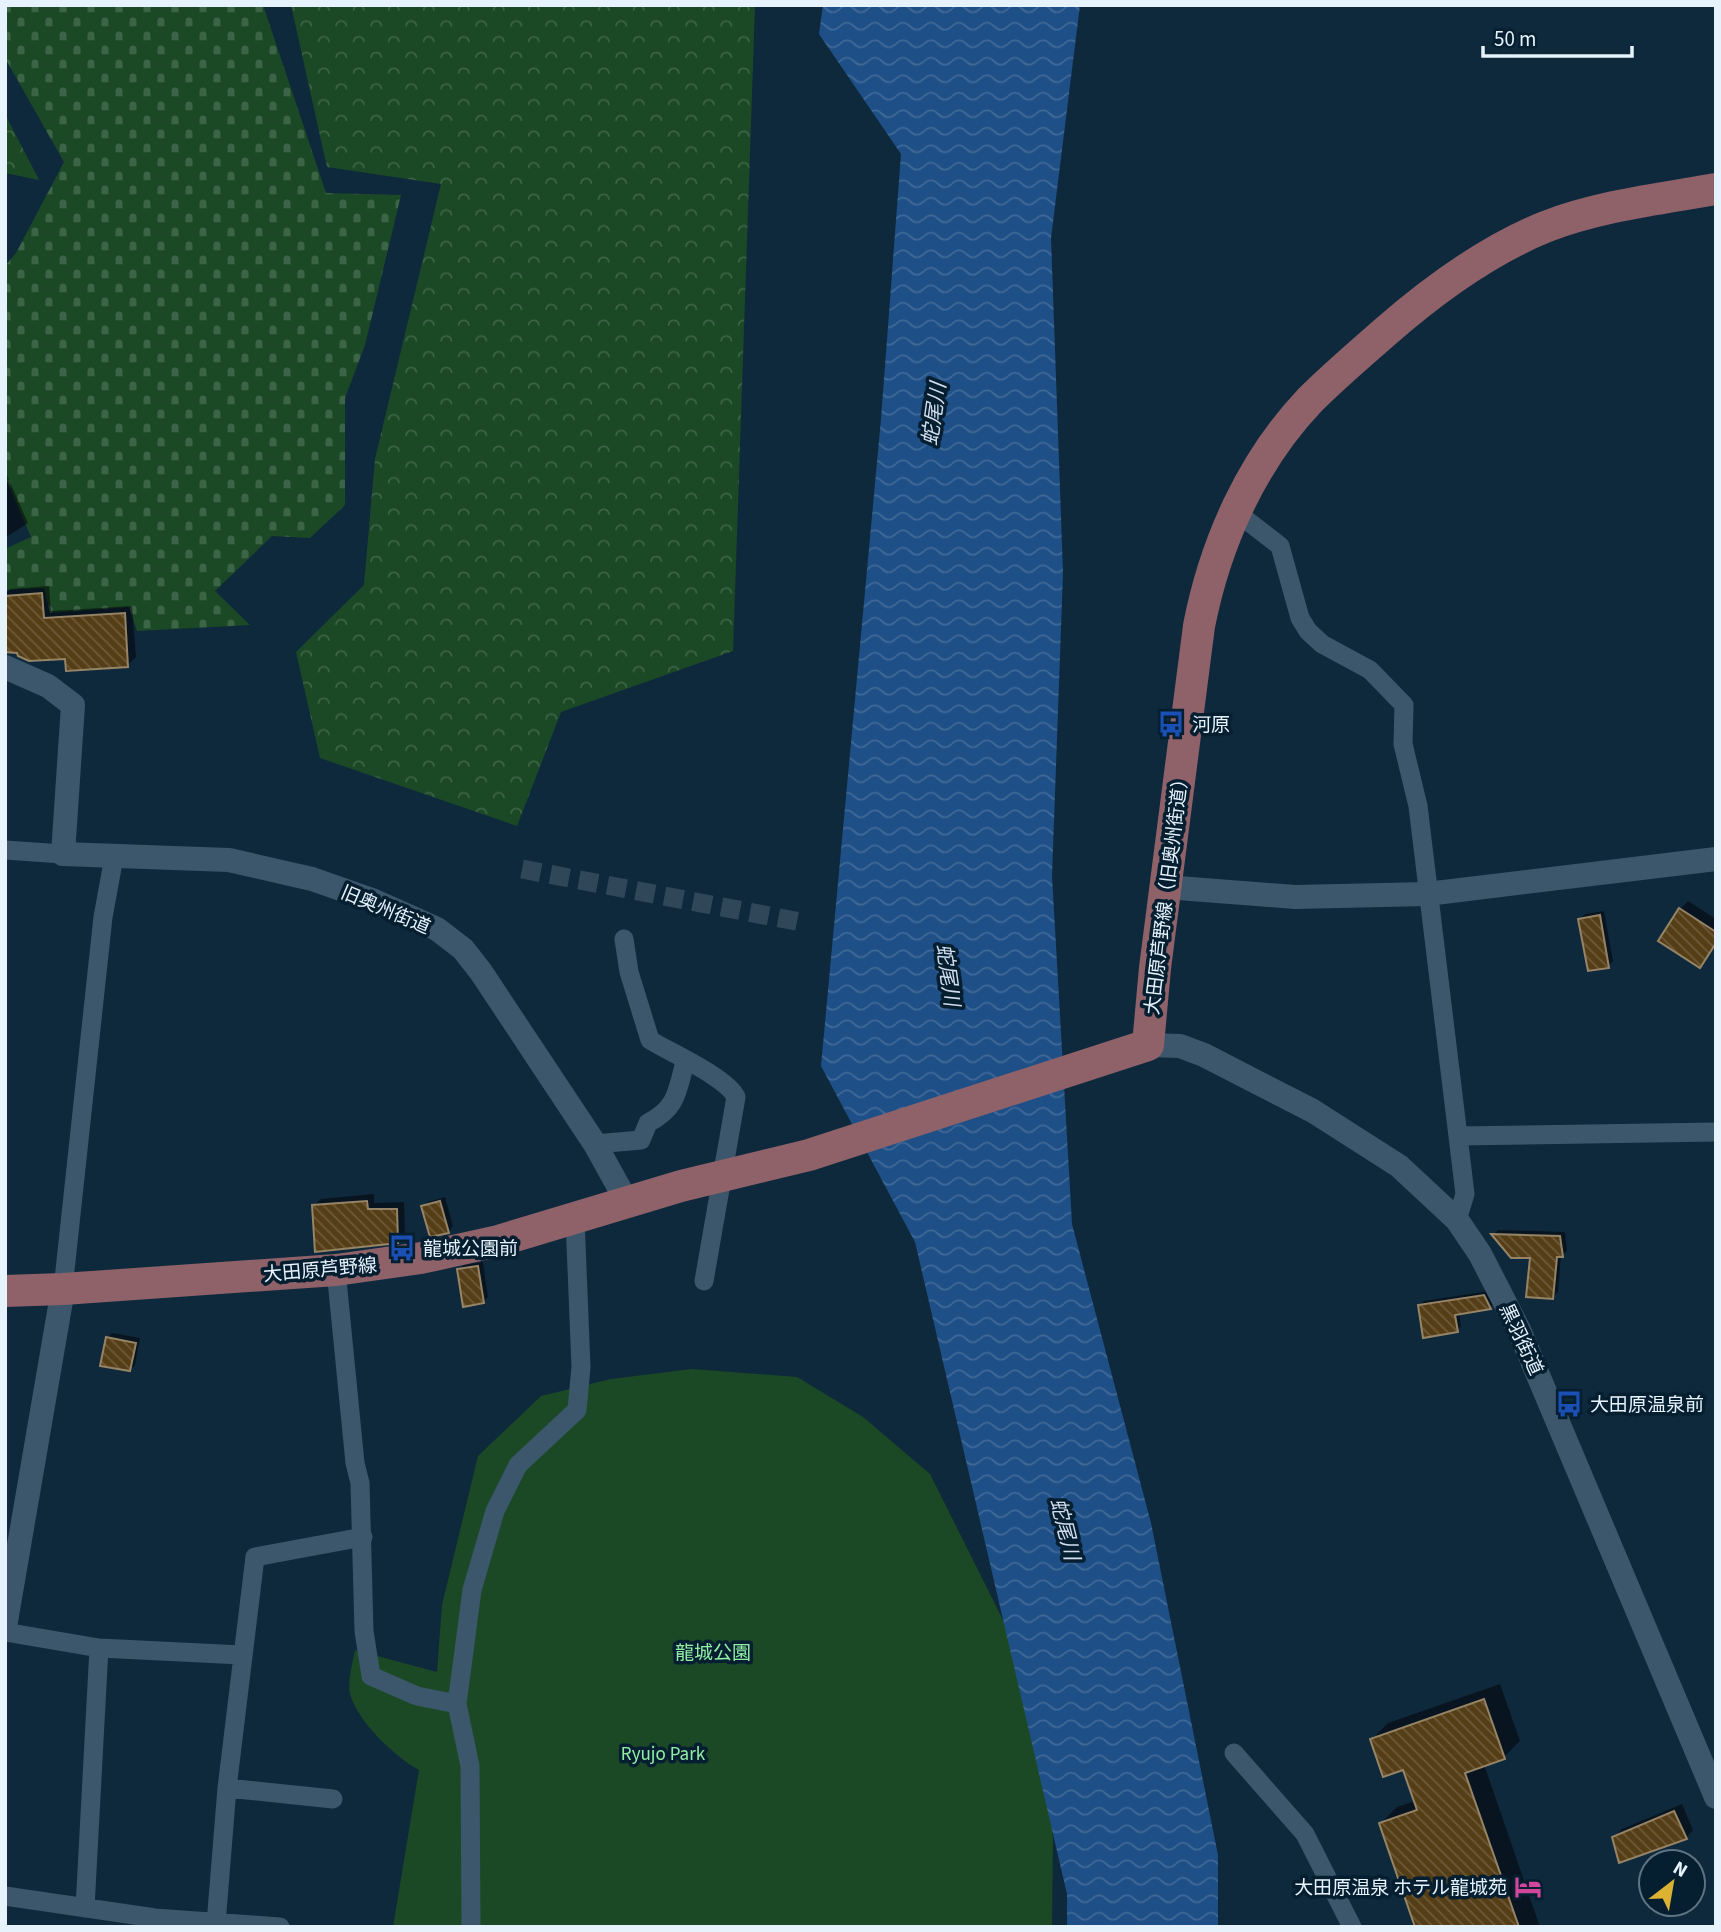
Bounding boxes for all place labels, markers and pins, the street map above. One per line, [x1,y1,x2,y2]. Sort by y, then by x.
bus stop icon: 河原 [1156,709,1186,739]
place label: 河原 [1192,712,1230,739]
bus stop icon: 龍城公園前 [387,1233,417,1263]
place label: 龍城公園前 [423,1236,518,1263]
bus stop icon: 大田原温泉前 [1554,1389,1584,1419]
place label: 大田原温泉前 [1590,1392,1704,1419]
hotel icon: 大田原温泉 ホテル龍城苑 [1513,1872,1543,1902]
place label: 大田原温泉 ホテル龍城苑 [1294,1875,1507,1902]

